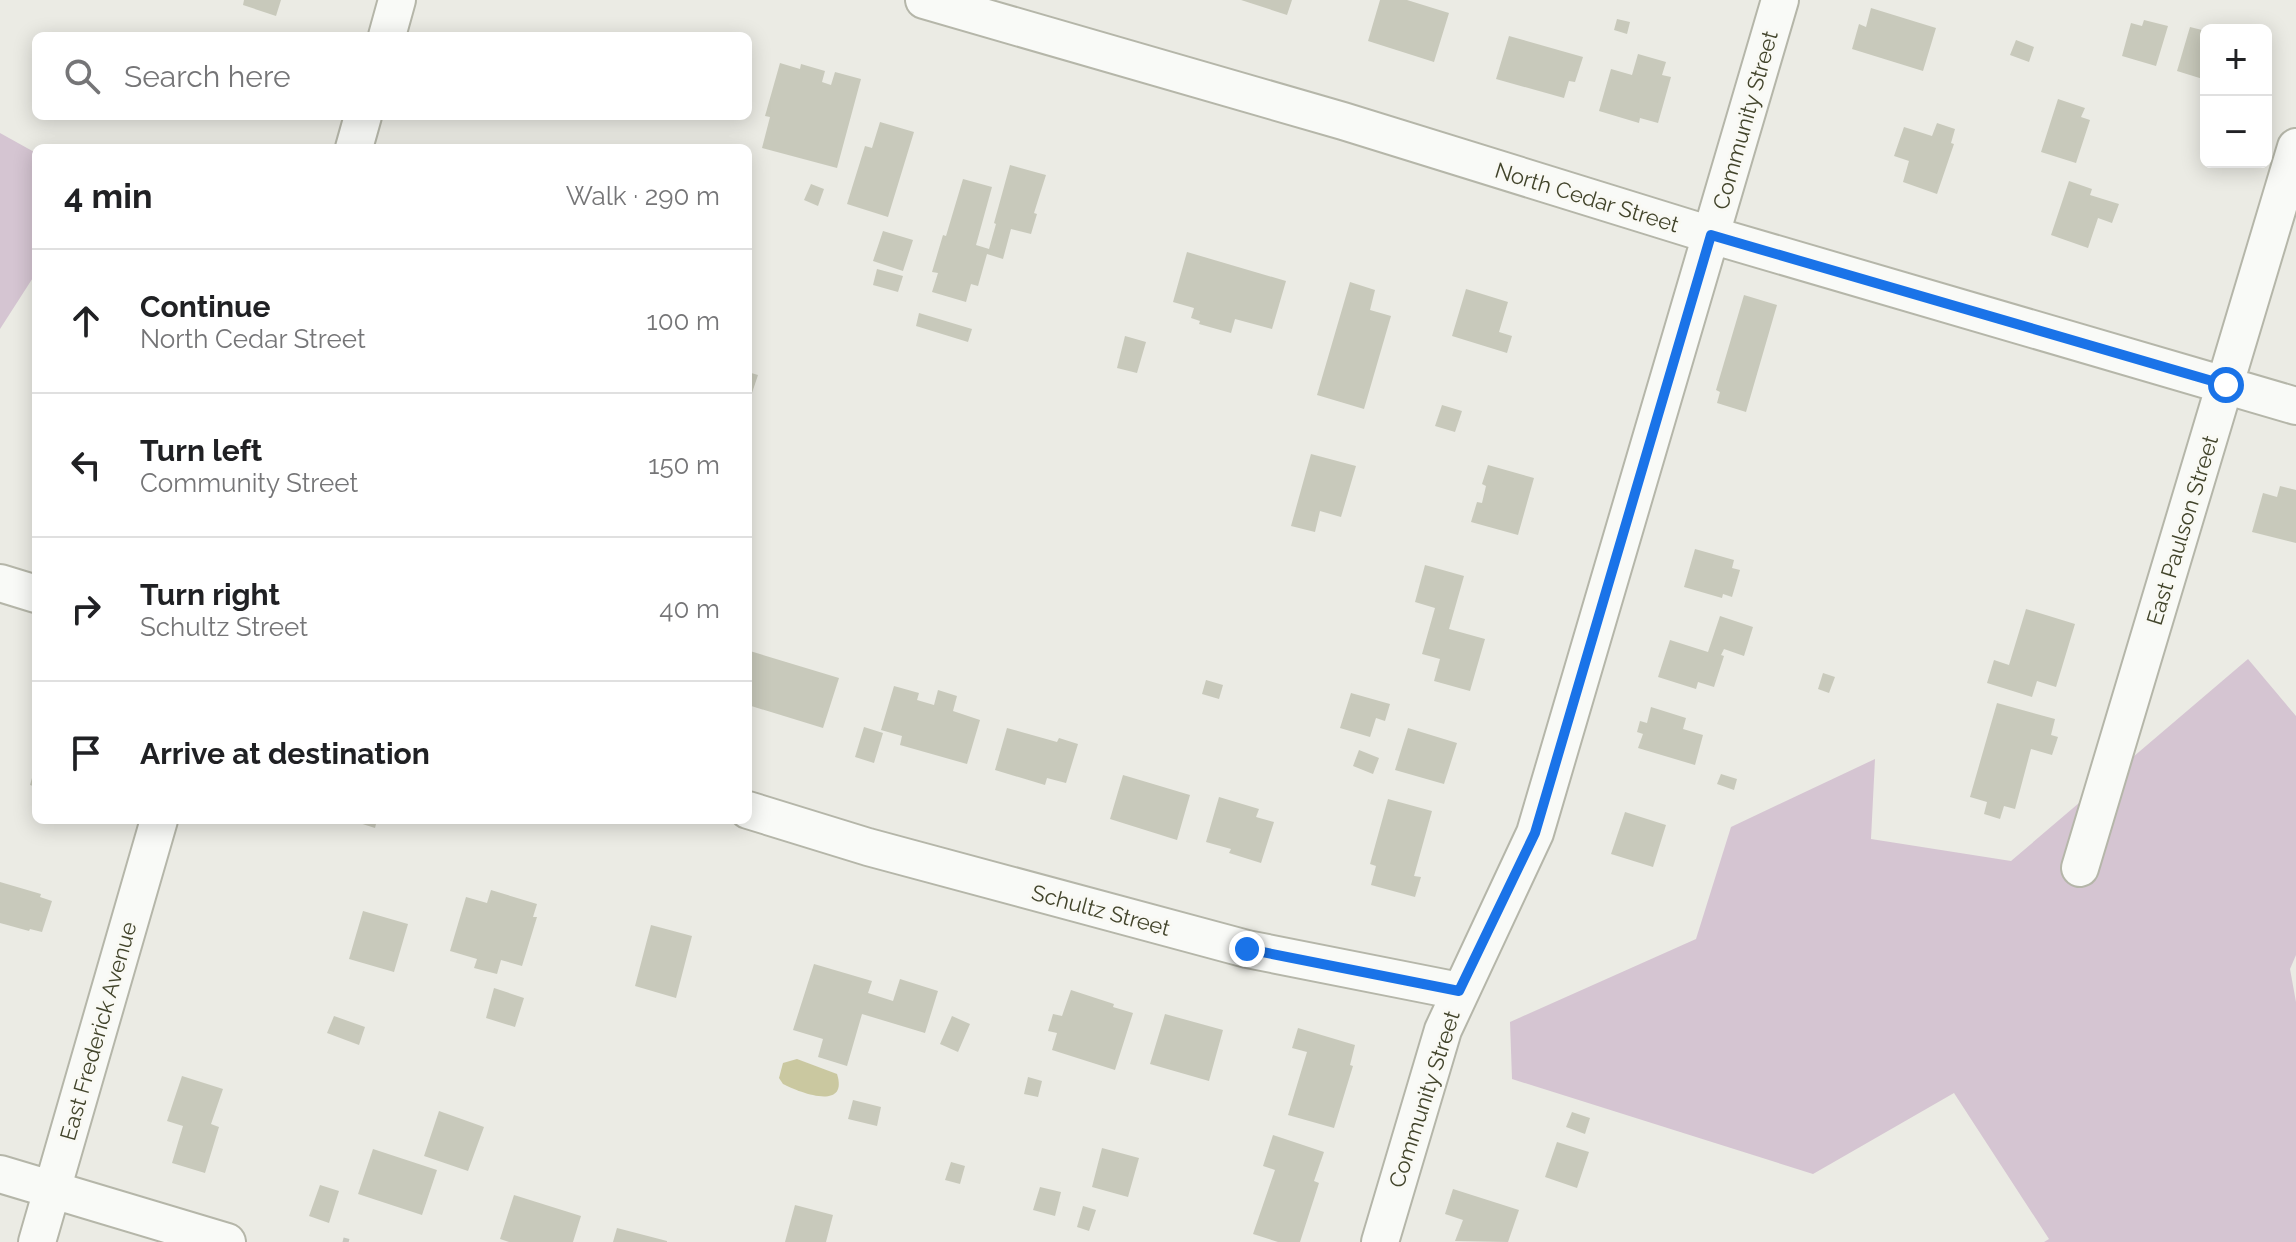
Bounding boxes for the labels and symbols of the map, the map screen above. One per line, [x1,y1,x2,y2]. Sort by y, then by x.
street label: Community Street [1707,27,1783,212]
street label: North Cedar Street [1492,157,1683,238]
route start [2208,367,2244,403]
street label: East Paulson Street [2141,432,2223,628]
street label: Schultz Street [1029,879,1174,941]
street label: East Frederick Avenue [54,919,142,1143]
route end [1229,931,1265,967]
street label: Community Street [1383,1007,1465,1191]

